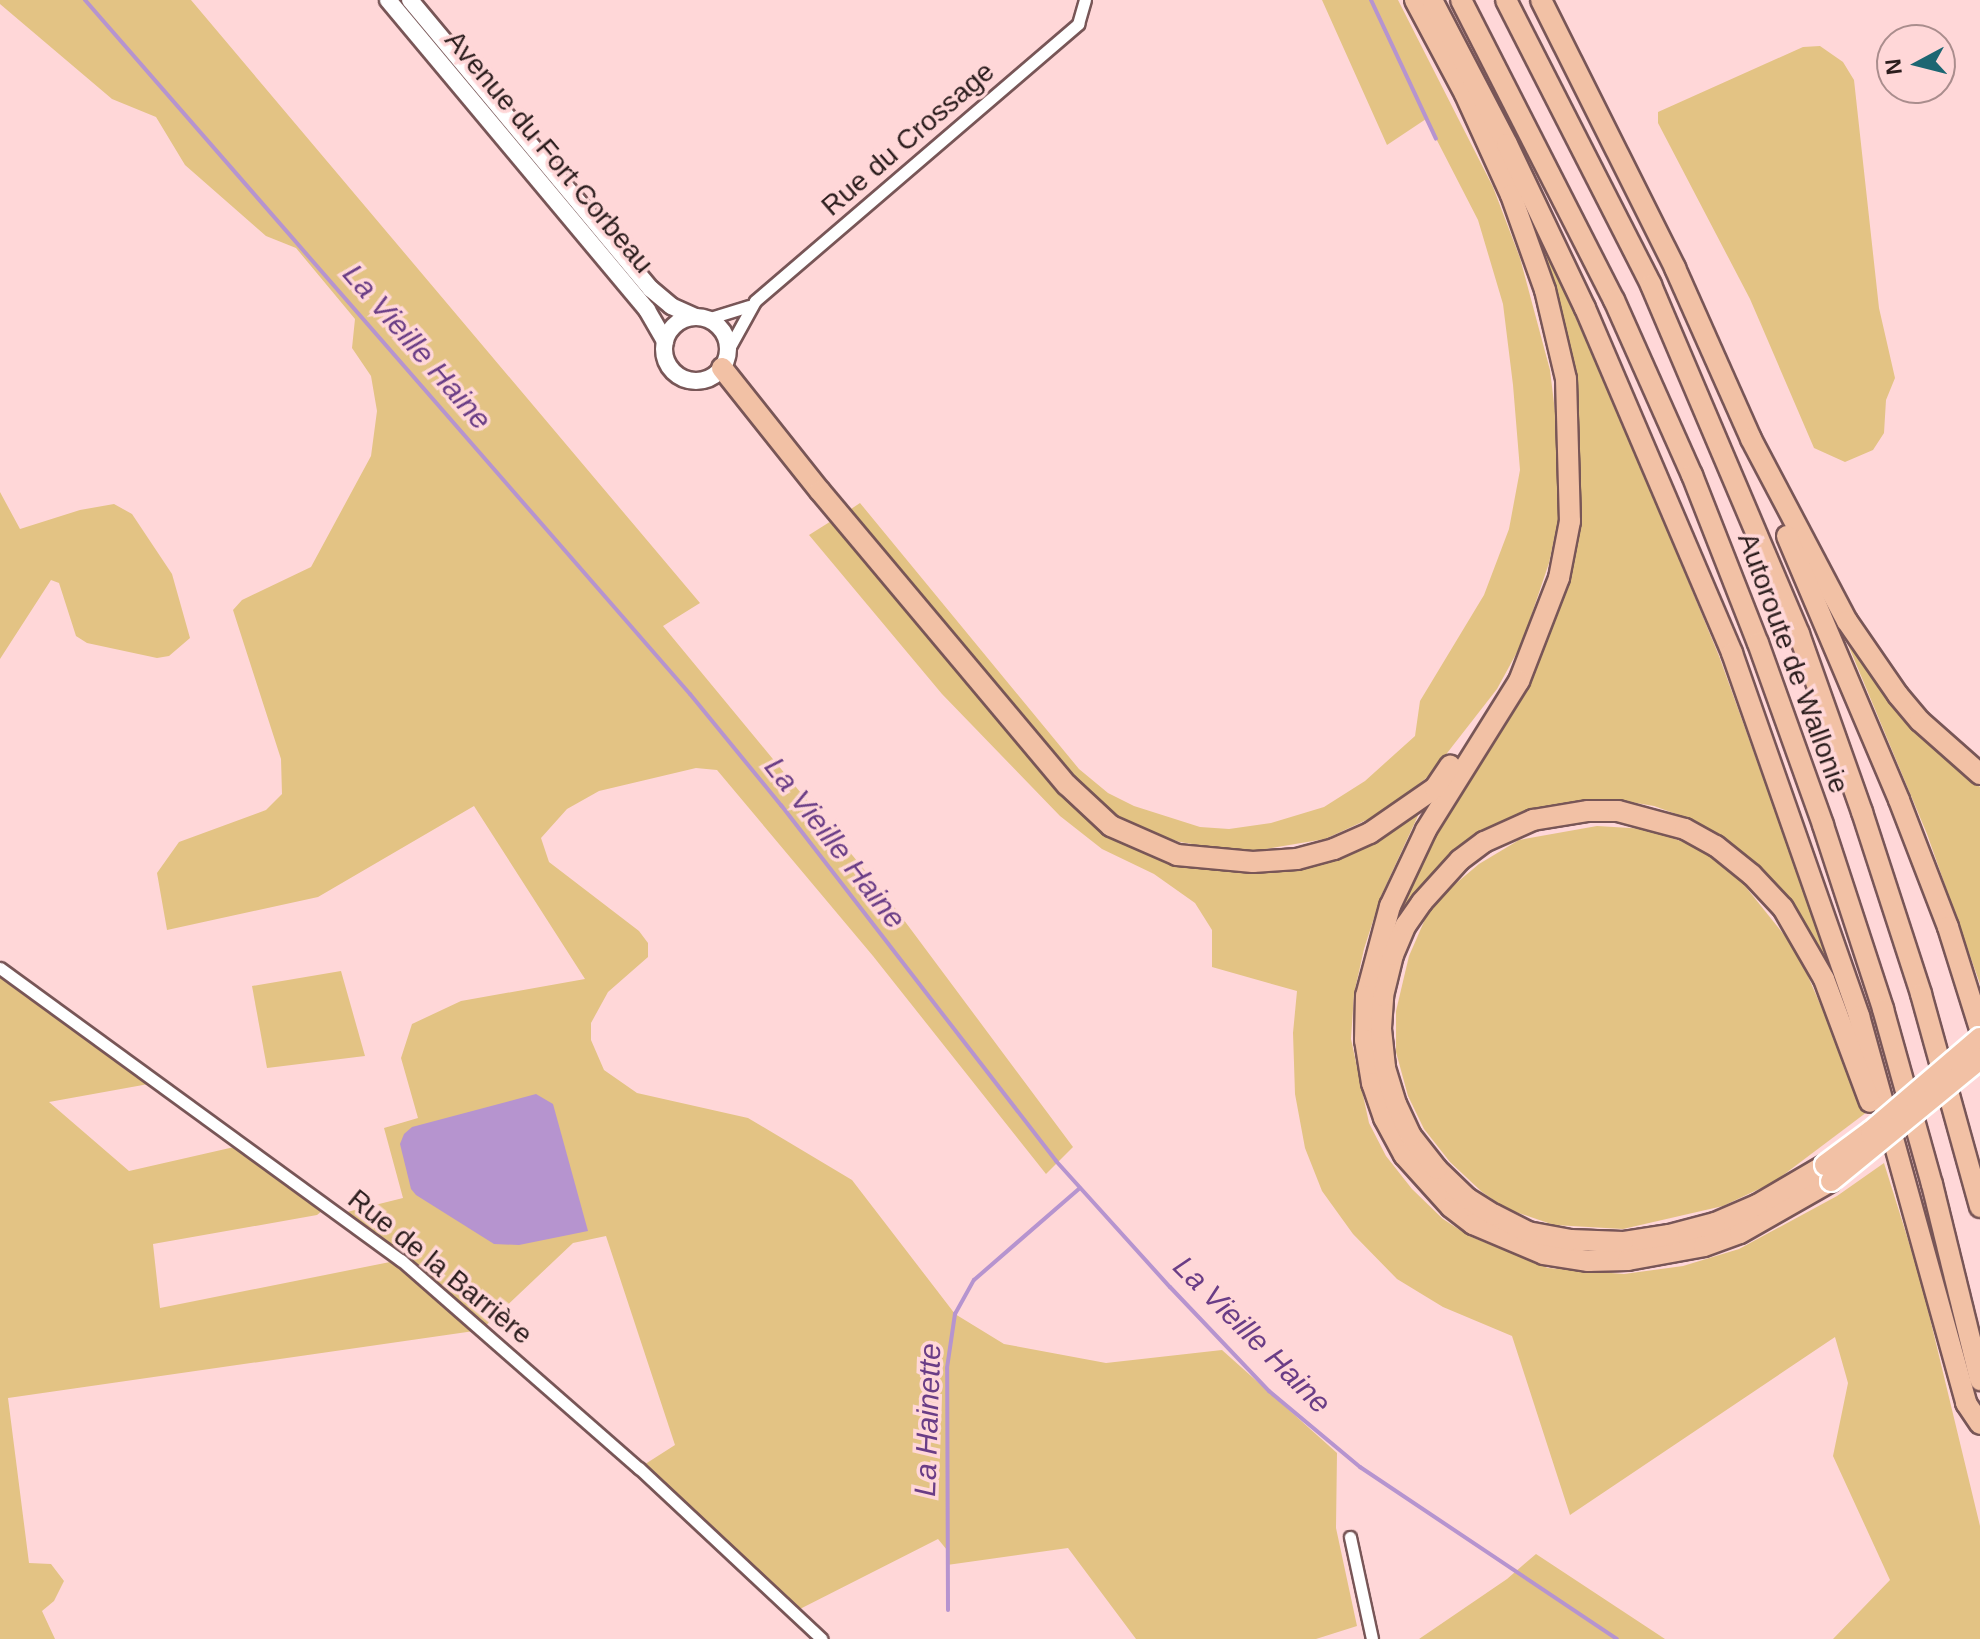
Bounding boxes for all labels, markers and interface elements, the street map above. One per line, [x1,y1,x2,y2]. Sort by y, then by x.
street label: Avenue du Fort Corbeau [438,24,660,280]
north arrow [1876,24,1956,104]
street label: Rue du Crossage [815,55,1001,223]
text: N [1880,57,1907,76]
water label: La Vieille Haine [335,257,499,437]
street label: Autoroute de Wallonie [1730,528,1856,798]
water label: La Vieille Haine [757,750,913,936]
street label: Rue de la Barrière [341,1182,539,1352]
water label: La Vieille Haine [1166,1249,1338,1421]
water label: La Hainette [907,1343,949,1497]

